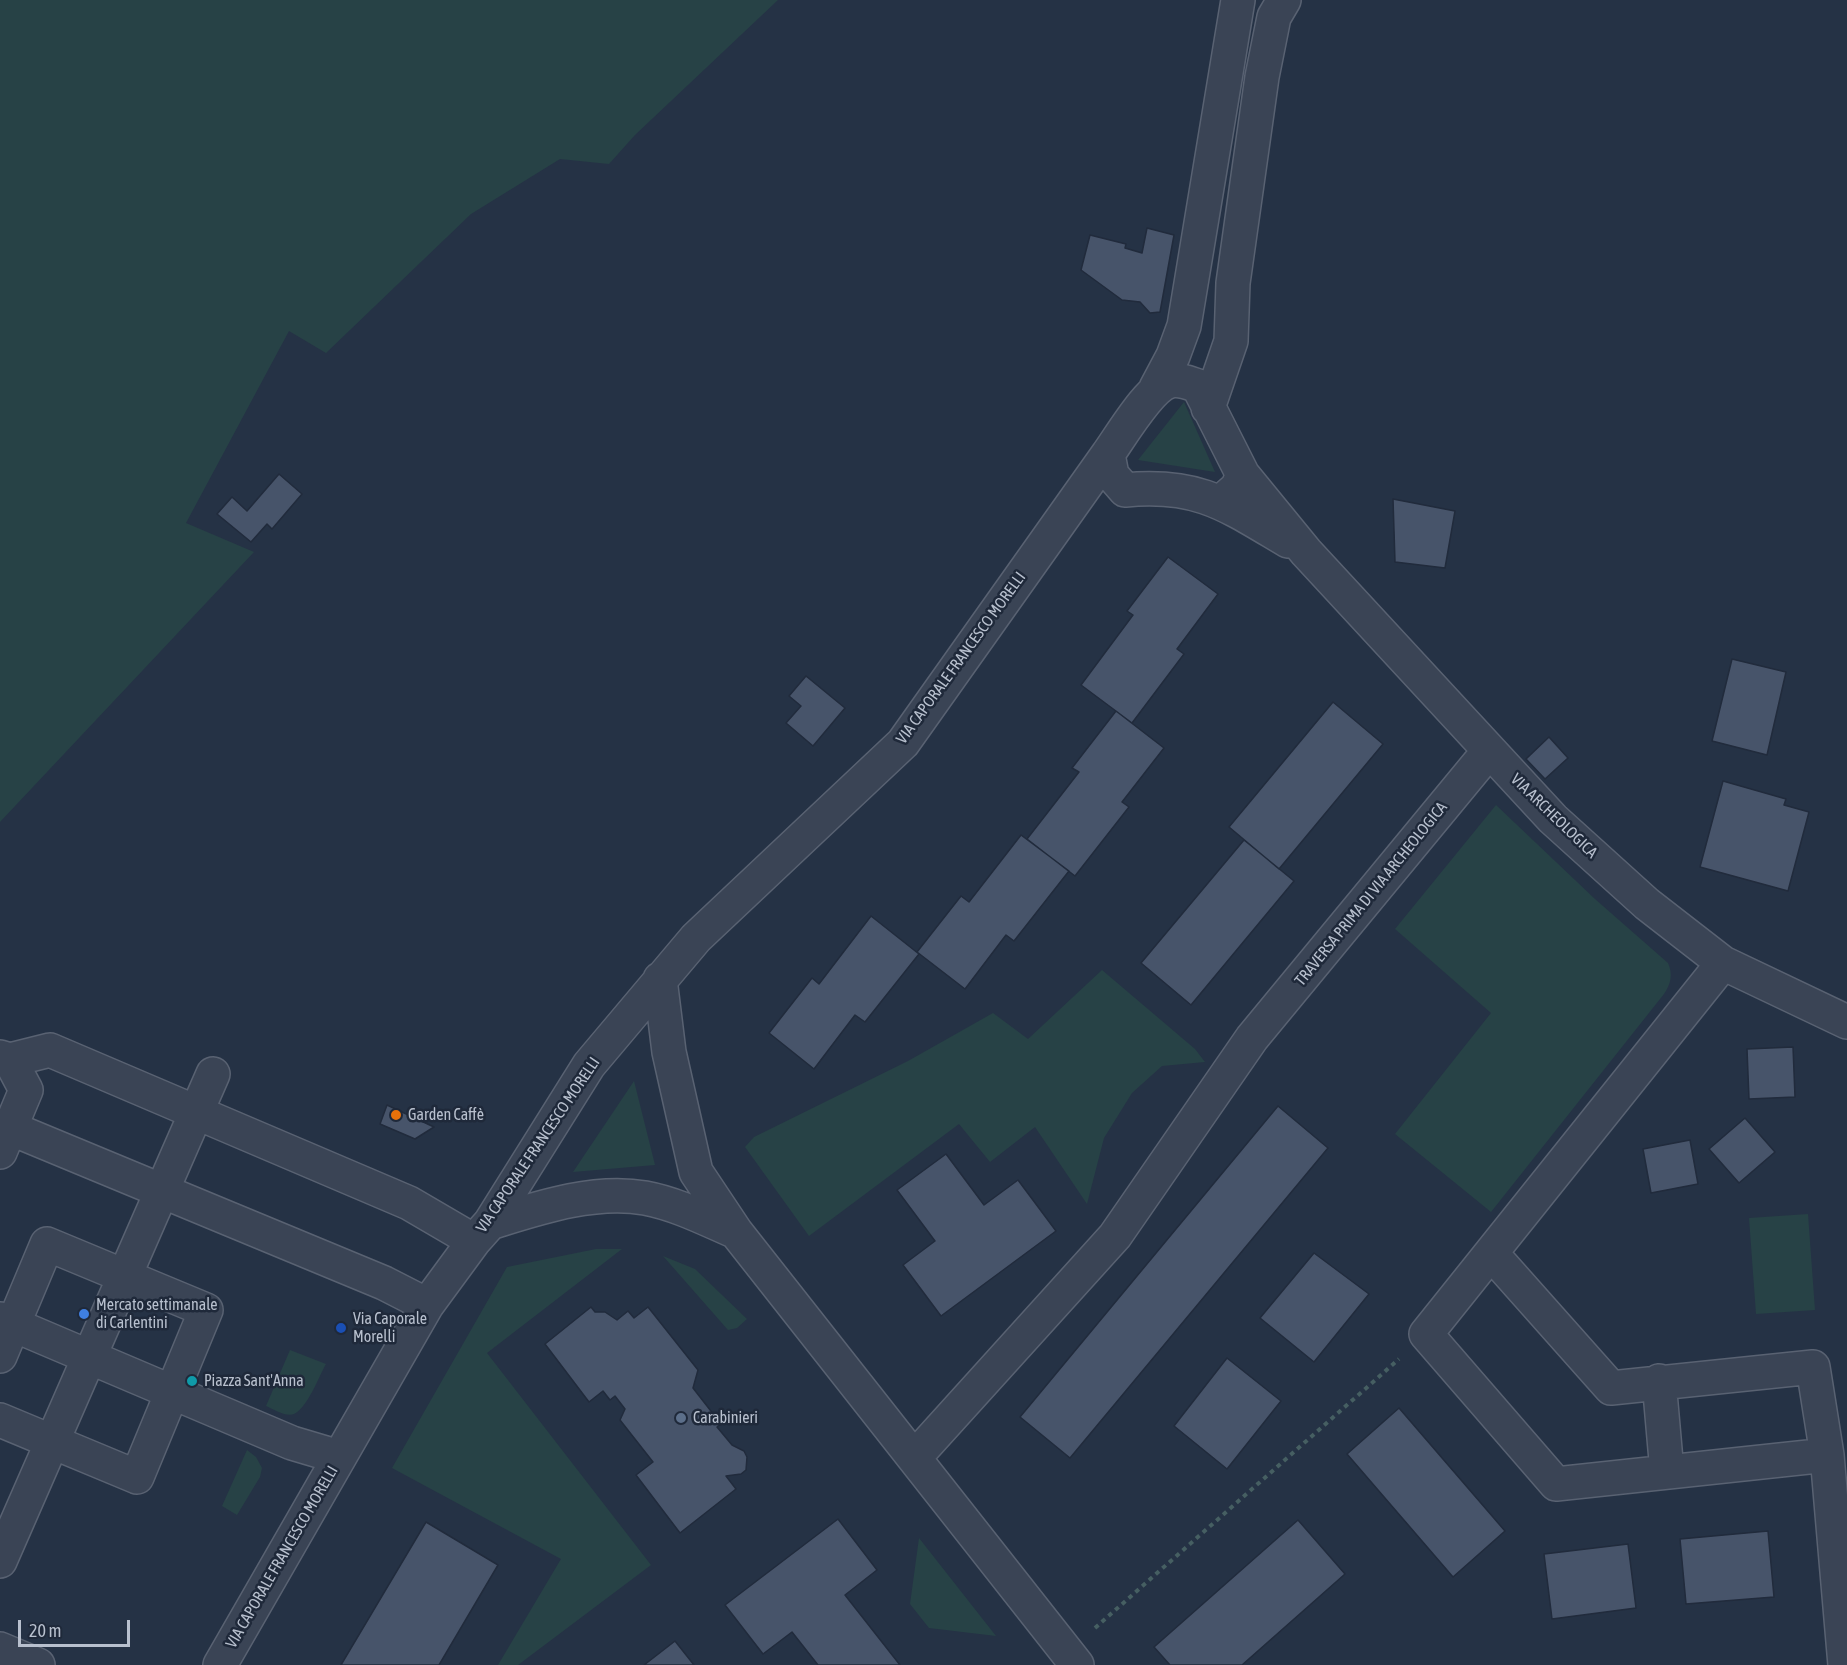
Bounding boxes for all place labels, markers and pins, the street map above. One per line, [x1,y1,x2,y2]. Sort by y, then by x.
place label: Garden Caffè [408,1105,484,1125]
marker: Garden Caffè [389,1108,403,1122]
place label: Mercato settimanale di Carlentini [96,1295,218,1333]
marker: Mercato settimanale di Carlentini [77,1307,91,1321]
place label: Via Caporale Morelli [353,1309,427,1347]
marker: Via Caporale Morelli [334,1321,348,1335]
place label: Piazza Sant'Anna [204,1371,304,1391]
marker: Piazza Sant'Anna [185,1374,199,1388]
place label: Carabinieri [693,1408,758,1428]
marker: Carabinieri [674,1411,688,1425]

